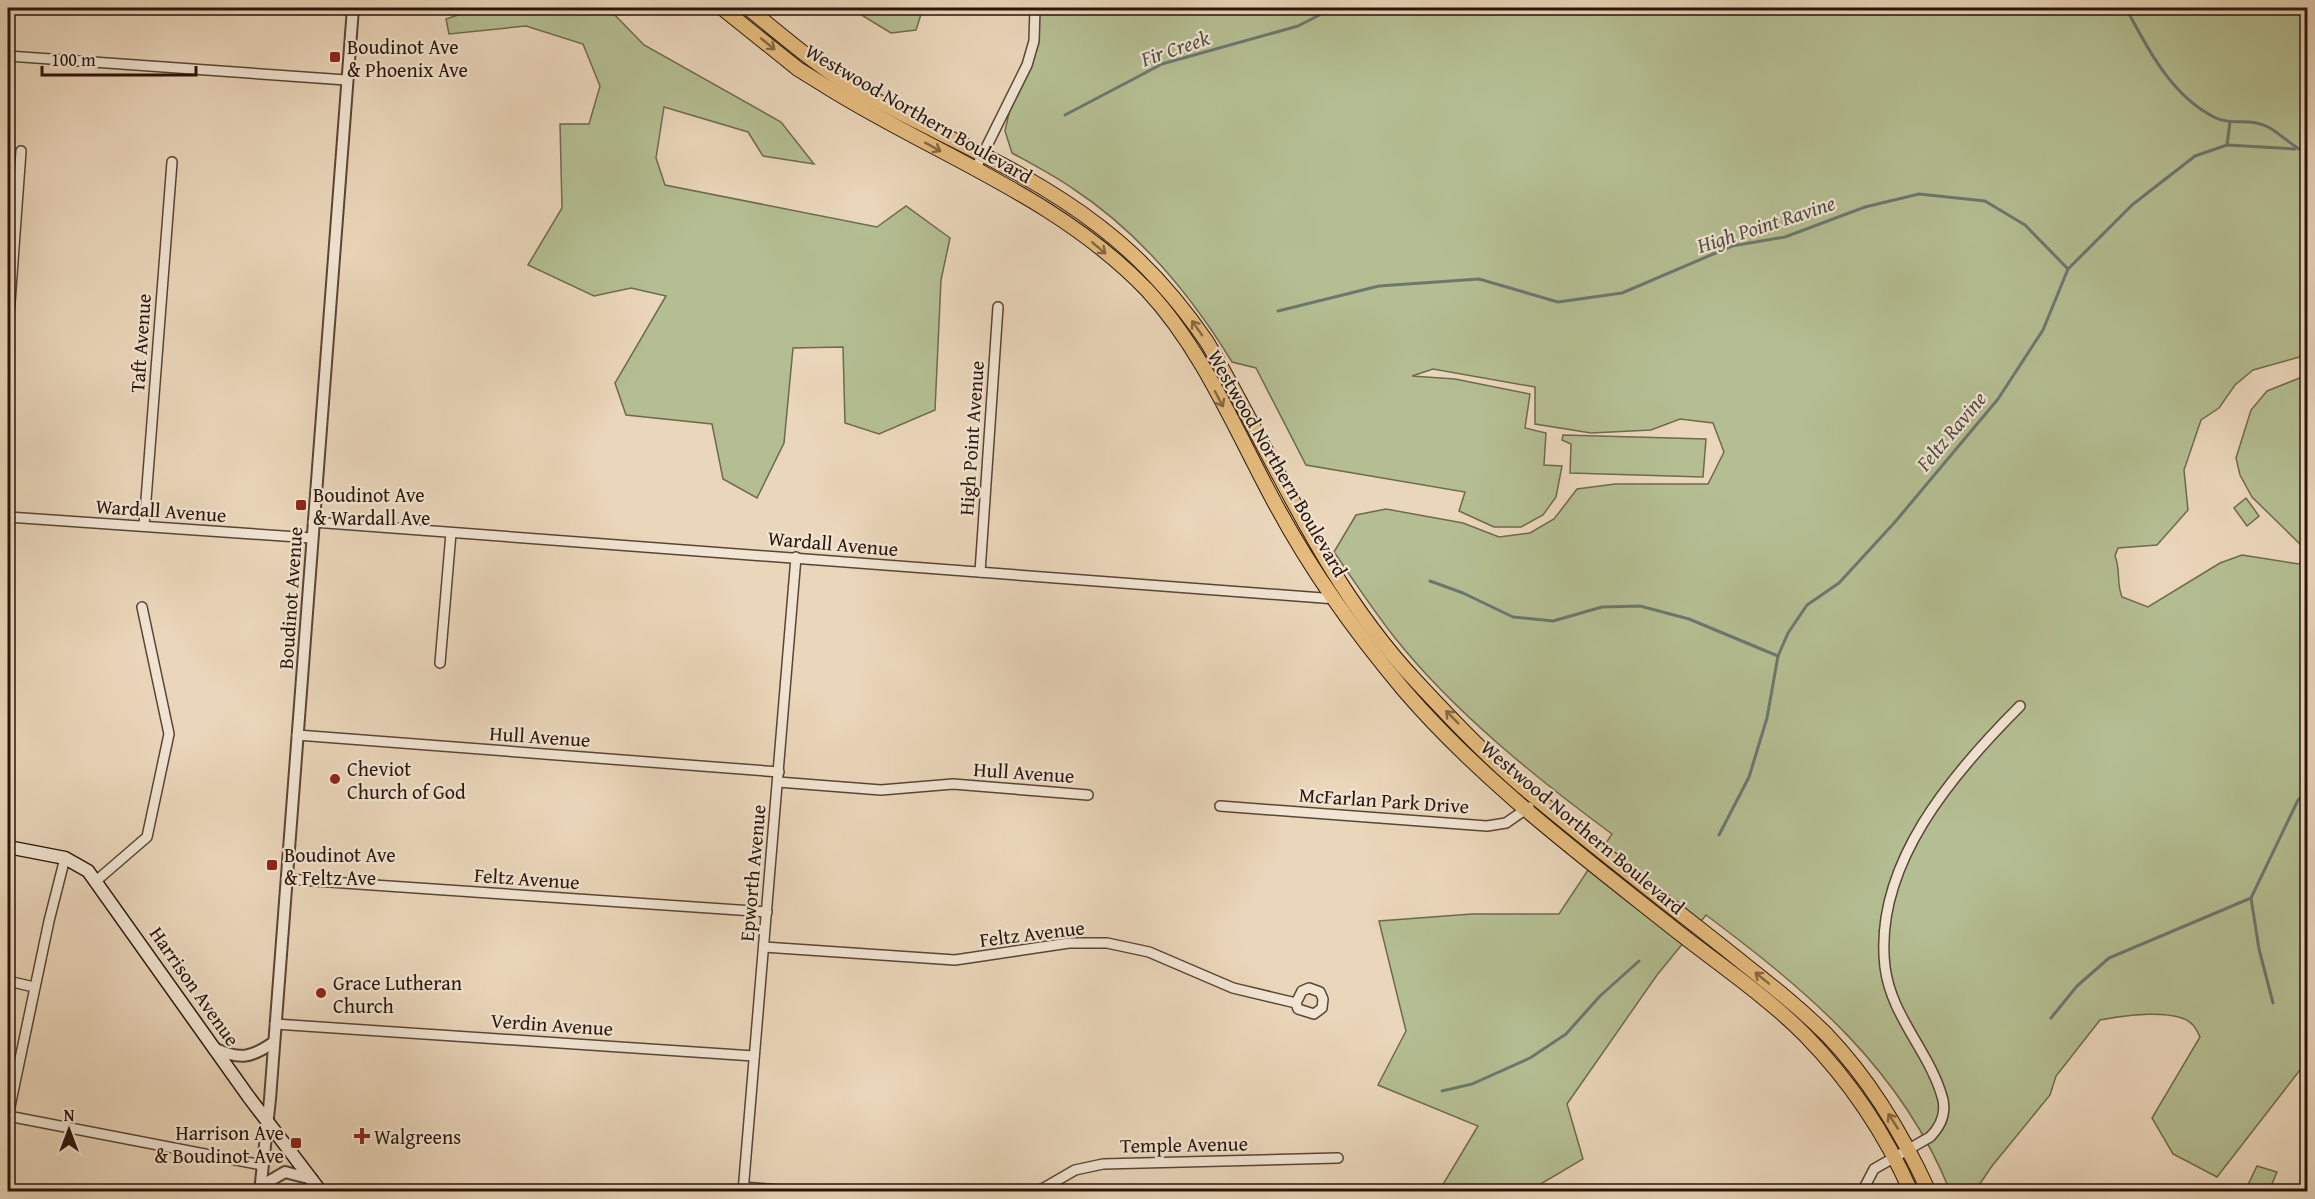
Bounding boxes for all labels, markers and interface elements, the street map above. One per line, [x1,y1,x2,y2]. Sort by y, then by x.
water label: Fir Creek [1135,22,1214,75]
place label: Boudinot Ave & Phoenix Ave [347,32,468,84]
street label: Westwood Northern Boulevard [800,36,1038,190]
one-way arrow [760,38,776,51]
scale bar [42,39,196,77]
text: 100 m [51,46,96,73]
marker: Boudinot Ave & Phoenix Ave [328,50,342,64]
one-way arrow [924,141,941,153]
water label: High Point Ravine [1692,187,1839,261]
one-way arrow [1091,241,1106,255]
street label: Taft Avenue [122,293,158,393]
one-way arrow [1191,321,1203,337]
street label: Westwood Northern Boulevard [1201,344,1355,582]
street label: High Point Avenue [951,360,991,516]
water label: Feltz Ravine [1908,384,1994,478]
one-way arrow [1214,390,1226,408]
place label: Boudinot Ave & Wardall Ave [313,480,430,532]
street label: Wardall Avenue [95,491,227,529]
marker: Boudinot Ave & Wardall Ave [294,498,308,512]
street label: Wardall Avenue [767,523,899,563]
street label: Boudinot Avenue [271,526,309,670]
one-way arrow [1445,710,1460,725]
street label: Hull Avenue [489,718,591,754]
street label: Westwood Northern Boulevard [1475,733,1691,921]
place label: Cheviot Church of God [347,754,466,806]
street label: Hull Avenue [973,754,1075,790]
marker: Cheviot Church of God [328,772,342,786]
street label: McFarlan Park Drive [1298,780,1470,820]
street label: Epworth Avenue [732,803,772,943]
place label: Boudinot Ave & Feltz Ave [284,840,396,892]
marker: Boudinot Ave & Feltz Ave [265,858,279,872]
street label: Feltz Avenue [473,860,581,896]
street label: Feltz Avenue [978,912,1086,954]
street label: Harrison Avenue [143,920,247,1052]
place label: Grace Lutheran Church [333,968,462,1020]
one-way arrow [1754,972,1770,985]
marker: Grace Lutheran Church [314,986,328,1000]
street label: Verdin Avenue [490,1005,614,1043]
north arrow [39,1100,99,1160]
text: N [64,1103,75,1127]
one-way arrow [1886,1113,1898,1130]
place label: Harrison Ave & Boudinot Ave [155,1118,284,1170]
place label: Walgreens [374,1122,461,1151]
street label: Temple Avenue [1120,1128,1248,1160]
marker: Walgreens [355,1129,369,1143]
marker: Harrison Ave & Boudinot Ave [289,1136,303,1150]

